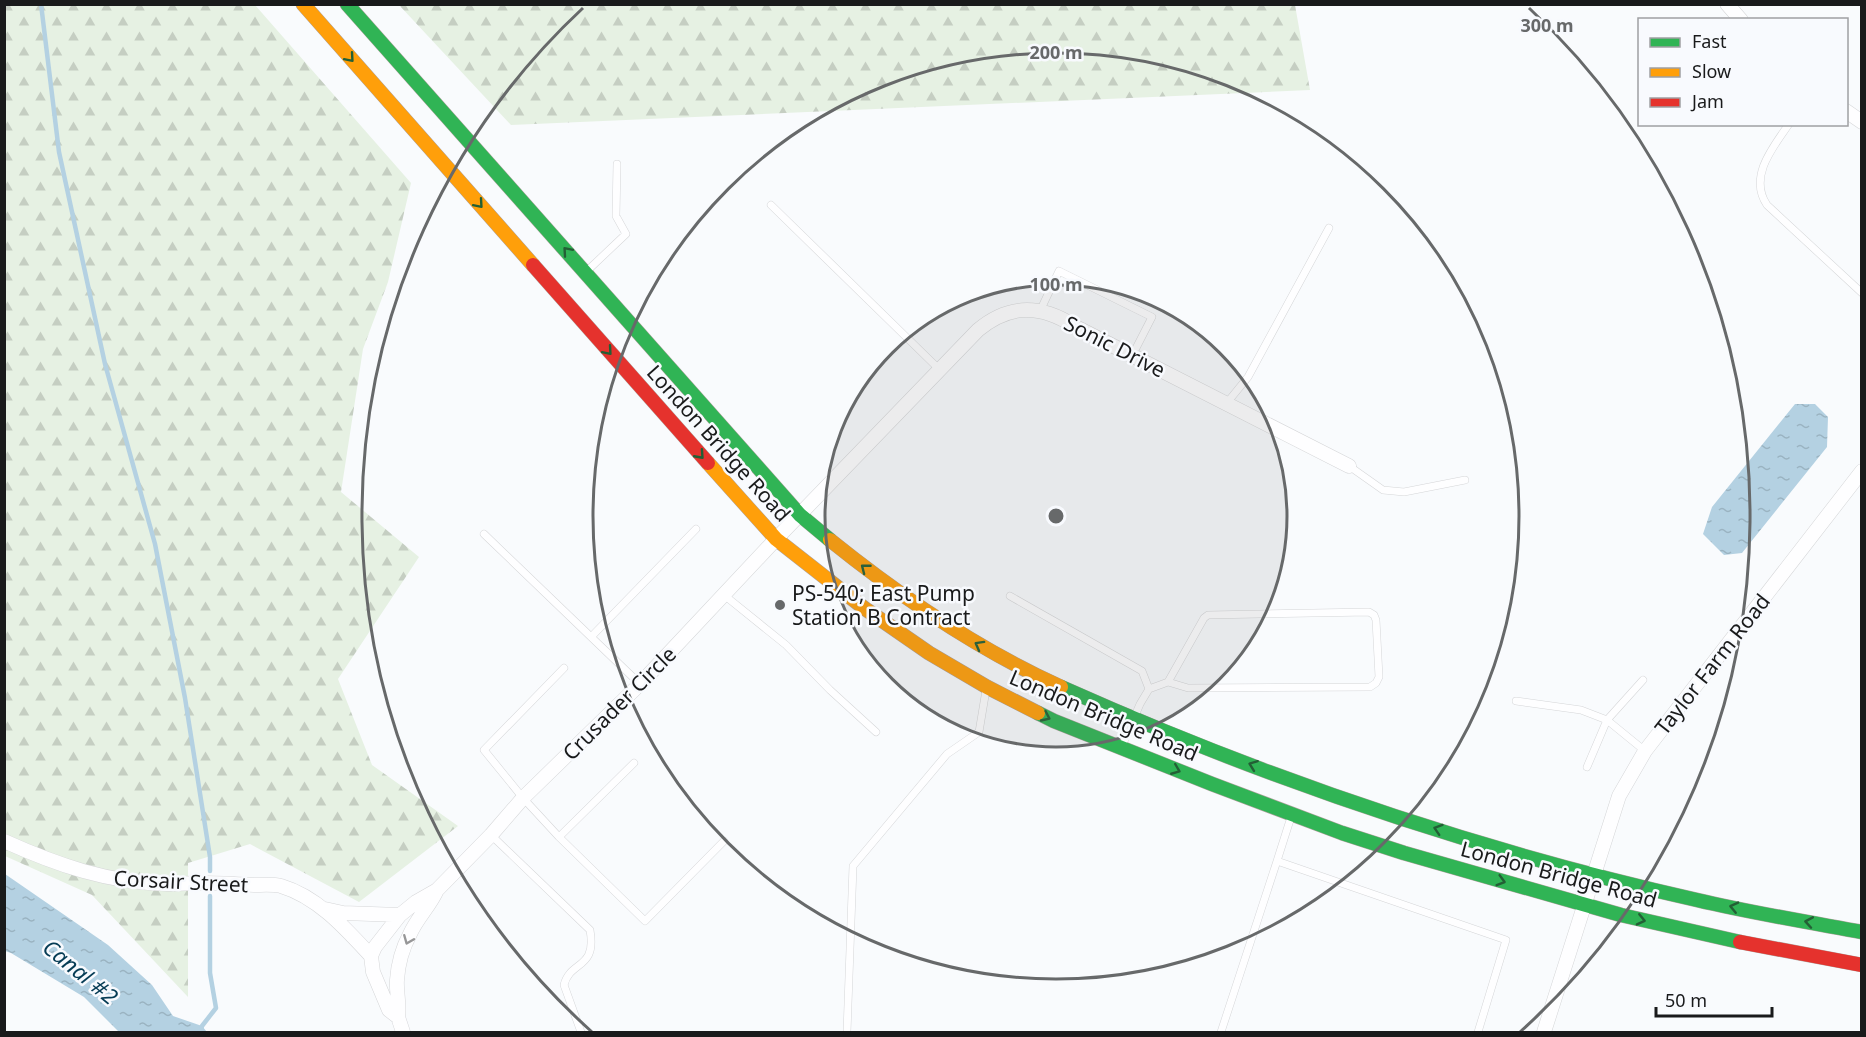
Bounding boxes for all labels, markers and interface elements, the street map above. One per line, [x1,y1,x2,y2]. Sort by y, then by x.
text: 300 m [1520,13,1574,37]
legend [1638,18,1848,126]
text: Fast [1692,29,1727,53]
text: 200 m [1029,40,1083,64]
one-way arrow [343,51,354,62]
text: Slow [1692,59,1731,83]
text: Jam [1690,89,1724,113]
one-way arrow [472,198,483,208]
one-way arrow [563,247,574,258]
text: 100 m [1029,272,1083,296]
street label: Sonic Drive [1060,309,1170,383]
one-way arrow [601,344,612,355]
street label: London Bridge Road [641,359,797,527]
one-way arrow [693,448,704,458]
centre of rings [1046,506,1066,526]
one-way arrow [860,564,871,575]
place label: PS-540; East Pump Station B Contract [792,579,975,631]
street label: Taylor Farm Road [1648,588,1776,740]
marker: PS-540; East Pump Station B Contract [773,598,787,612]
street label: Crusader Circle [556,640,682,766]
one-way arrow [975,641,985,652]
street label: London Bridge Road [1006,663,1202,767]
one-way arrow [1039,709,1050,721]
one-way arrow [1249,760,1260,772]
one-way arrow [1170,762,1180,775]
one-way arrow [1433,824,1444,836]
street label: London Bridge Road [1458,834,1660,914]
street label: Corsair Street [113,863,249,899]
one-way arrow [1496,874,1506,887]
one-way arrow [1729,902,1739,915]
one-way arrow [1636,912,1646,925]
one-way arrow [1804,917,1814,929]
water label: Canal #2 [37,932,125,1010]
one-way arrow [403,934,415,945]
scale bar [1656,980,1772,1018]
text: 50 m [1665,988,1707,1012]

